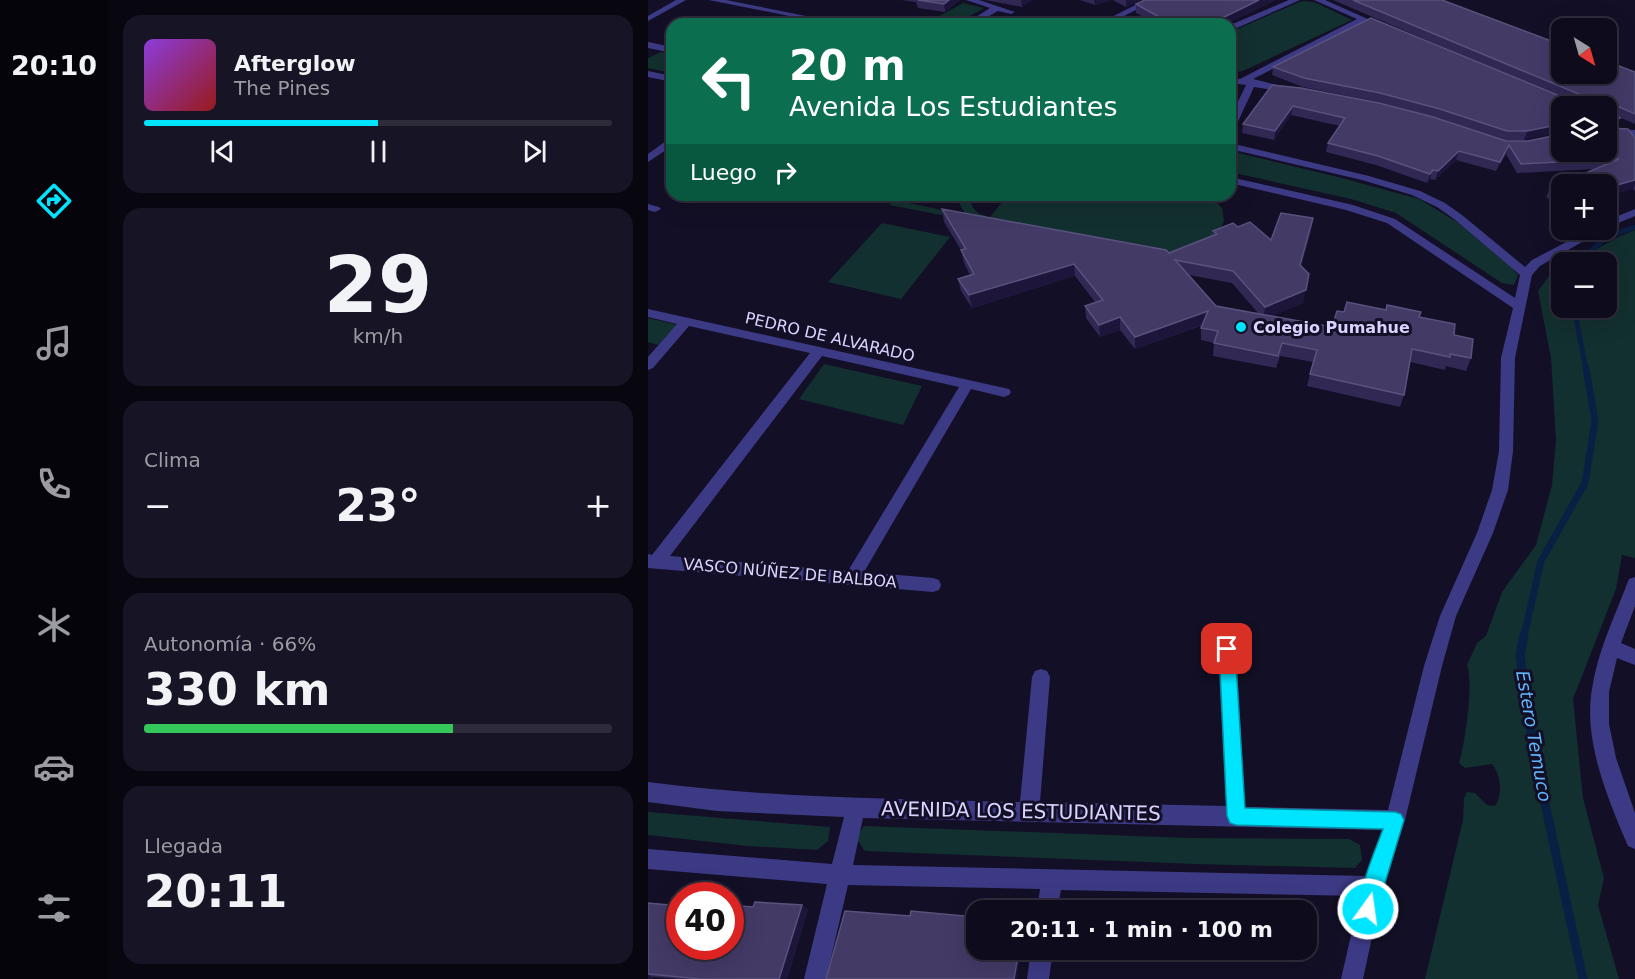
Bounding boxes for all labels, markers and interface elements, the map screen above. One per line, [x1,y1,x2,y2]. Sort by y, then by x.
north arrow [1551,18,1617,84]
map controls [1551,18,1617,318]
text: 20 m [789,41,906,90]
icon: left [690,42,768,120]
text: 20:10 [11,50,97,81]
text: Afterglow [234,51,356,76]
text: The Pines [234,76,330,100]
text: Avenida Los Estudiantes [789,91,1117,122]
button: layers [1551,96,1617,162]
icon: previous [206,135,239,168]
icon: pause [362,135,395,168]
icon: next [518,135,551,168]
icon: right [769,156,802,189]
text: Luego [690,160,757,185]
button: + [1551,174,1617,240]
icon: directions [33,180,75,222]
text: 29 [324,240,432,330]
button: − [1551,252,1617,318]
street label: PEDRO DE ALVARADO [743,308,917,366]
place label: Colegio Pumahue [1253,318,1410,337]
marker: Colegio Pumahue [1234,320,1248,334]
icon: music [33,322,75,364]
text: km/h [353,324,403,348]
text: Clima [144,448,201,472]
icon: phone [33,463,75,505]
text: 23° [335,479,421,532]
text: − [144,486,172,525]
text: + [584,486,612,525]
street label: VASCO NÚÑEZ DE BALBOA [683,554,897,592]
icon: climate [33,604,75,646]
pin [1201,623,1252,674]
text: Autonomía · 66% [144,632,316,656]
icon: arrive [1210,632,1243,665]
text: 330 km [144,663,330,716]
water label: Estero Temuco [1512,669,1556,803]
icon: car [33,746,75,788]
street label: AVENIDA LOS ESTUDIANTES [881,797,1161,825]
text: Llegada [144,834,223,858]
text: 20:11 [144,865,287,918]
position arrow [1336,877,1400,941]
speed limit sign: 40 [666,882,744,960]
icon: filters [33,887,75,929]
text: 20:11 · 1 min · 100 m [1010,917,1273,942]

